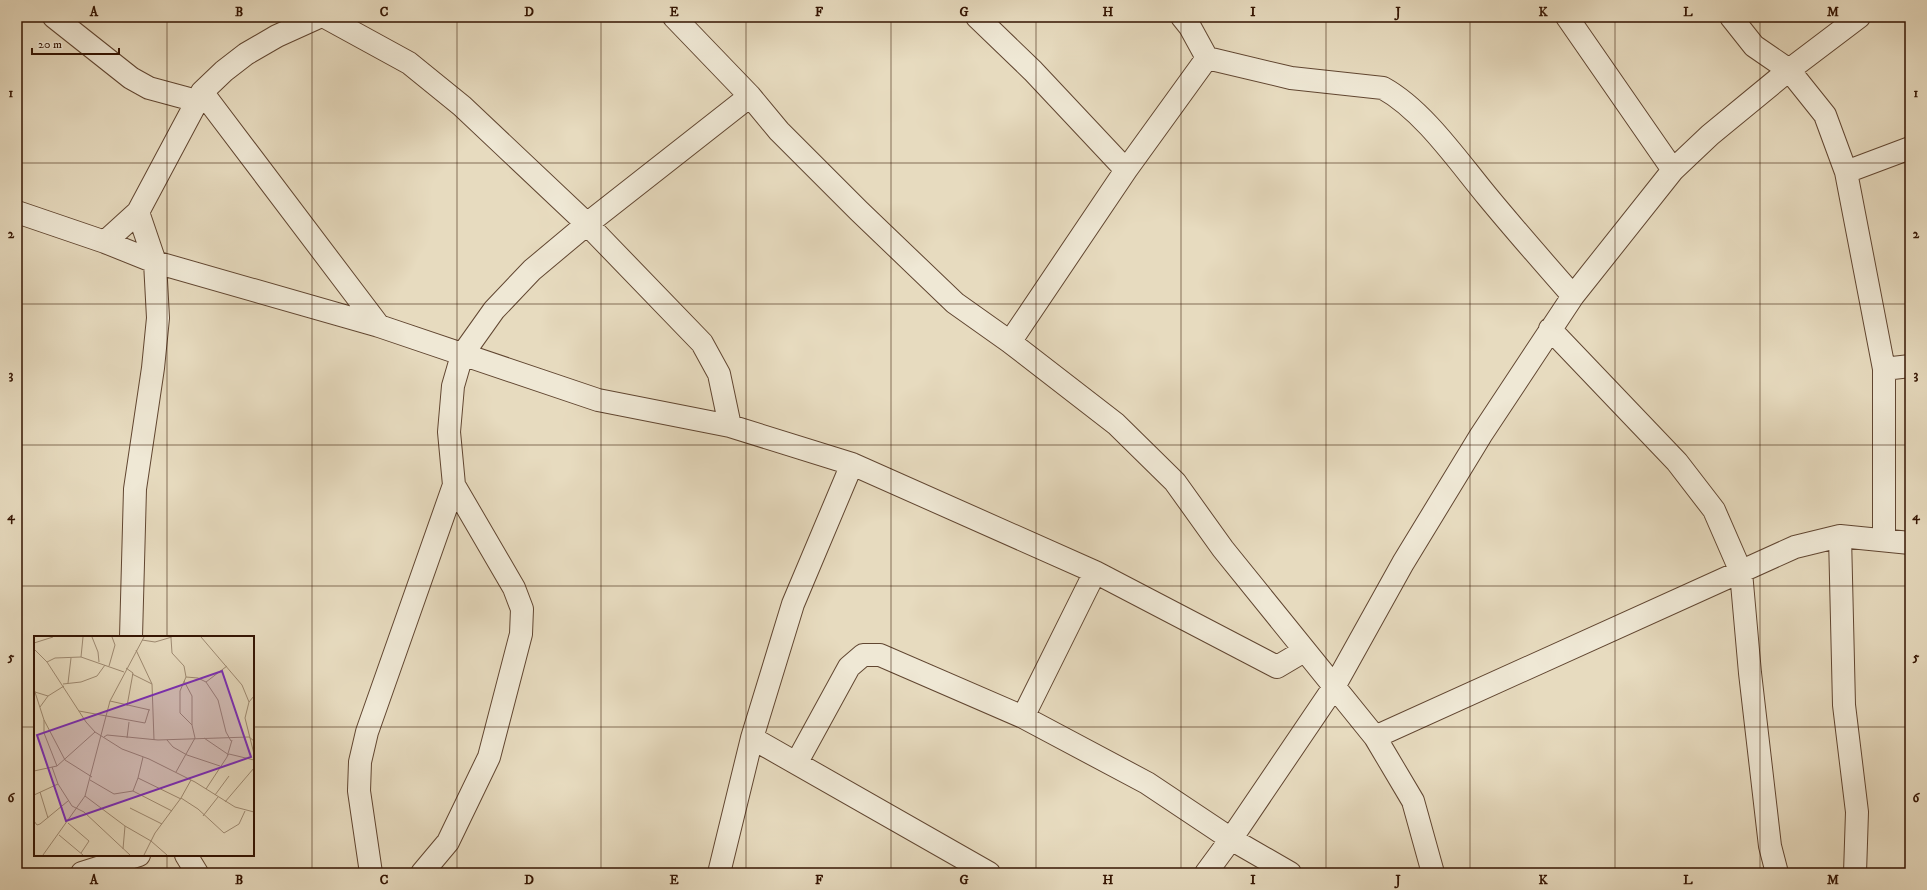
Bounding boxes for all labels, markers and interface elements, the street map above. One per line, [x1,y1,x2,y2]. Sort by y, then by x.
text: A [89,4,99,20]
text: B [235,4,243,20]
text: C [380,4,389,20]
text: D [524,4,534,20]
text: E [669,4,679,20]
text: F [815,4,824,20]
text: G [959,4,969,20]
text: H [1103,4,1114,20]
text: I [1250,4,1256,20]
text: J [1393,4,1401,21]
text: K [1538,4,1548,20]
text: L [1683,4,1693,20]
text: M [1827,4,1839,20]
scale bar [32,30,119,56]
text: 20 m [38,37,62,52]
text: 1 [9,85,14,101]
text: 1 [1914,85,1919,101]
text: 2 [8,226,15,242]
text: 2 [1913,226,1920,242]
text: 3 [9,367,14,383]
text: 3 [1914,367,1919,383]
text: 4 [6,508,15,525]
text: 4 [1911,508,1920,525]
inset map [34,636,254,856]
text: 5 [7,649,15,665]
text: 5 [1912,649,1920,665]
text: 6 [8,790,16,806]
text: 6 [1913,790,1921,806]
text: A [89,872,99,888]
text: B [235,872,243,888]
text: C [380,872,389,888]
text: D [524,872,534,888]
text: E [669,872,679,888]
text: F [815,872,824,888]
text: G [959,872,969,888]
text: H [1103,872,1114,888]
text: I [1250,872,1256,888]
text: J [1393,872,1401,889]
text: K [1538,872,1548,888]
text: L [1683,872,1693,888]
text: M [1827,872,1839,888]

